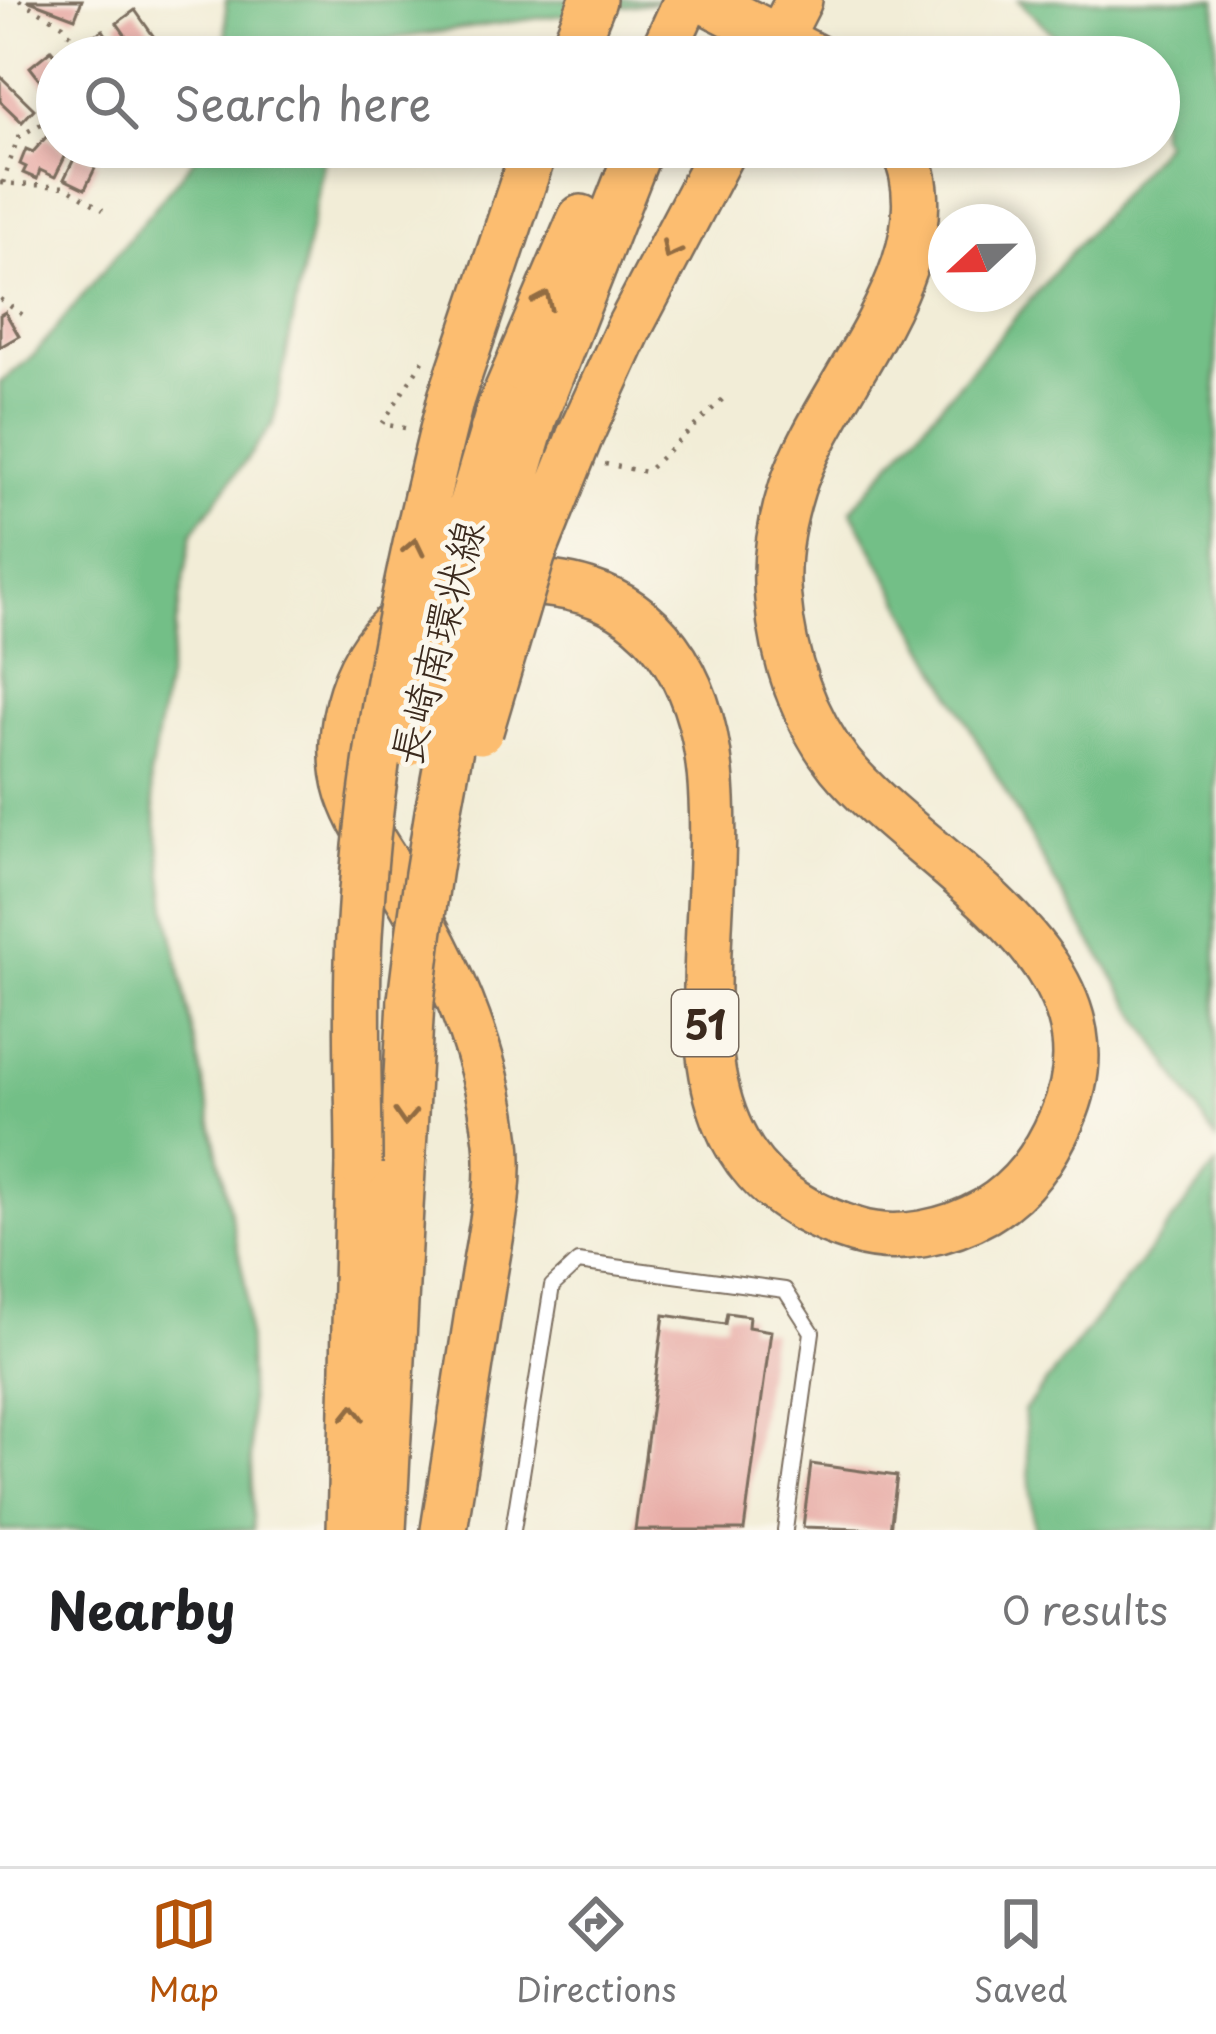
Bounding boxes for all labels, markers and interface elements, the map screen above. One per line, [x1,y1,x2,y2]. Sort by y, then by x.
search box [36,36,1180,168]
text: Search here [174,68,431,136]
icon: search [78,69,144,135]
north arrow [928,204,1036,312]
one-way arrow [661,238,684,259]
one-way arrow [529,291,553,312]
street label: 長崎南環状線 [372,512,498,772]
one-way arrow [400,538,426,558]
road number: 51 [672,990,738,1056]
one-way arrow [392,1108,418,1127]
one-way arrow [339,1403,365,1422]
text: Nearby [48,1570,235,1647]
text: 0 results [1002,1579,1168,1638]
tab: Map [149,1891,219,2013]
tab: Directions [516,1891,677,2013]
tab: Saved [974,1891,1067,2013]

